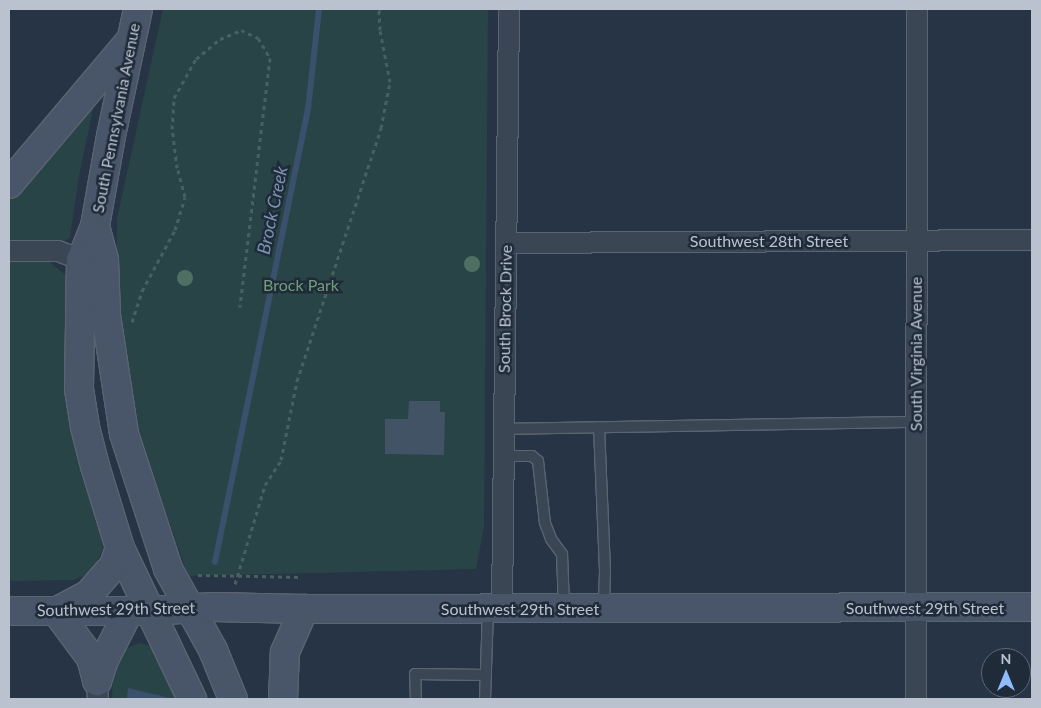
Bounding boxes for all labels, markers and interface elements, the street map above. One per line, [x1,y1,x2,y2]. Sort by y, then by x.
street label: South Pennsylvania Avenue [88,21,144,215]
water label: Brock Creek [252,164,292,256]
street label: Southwest 28th Street [690,231,848,251]
street label: South Brock Drive [494,245,516,373]
park label: Brock Park [263,275,339,295]
street label: South Virginia Avenue [906,276,926,432]
street label: Southwest 29th Street [37,598,195,620]
street label: Southwest 29th Street [846,598,1004,618]
street label: Southwest 29th Street [441,599,599,619]
north arrow [981,648,1031,698]
text: N [1001,650,1011,667]

